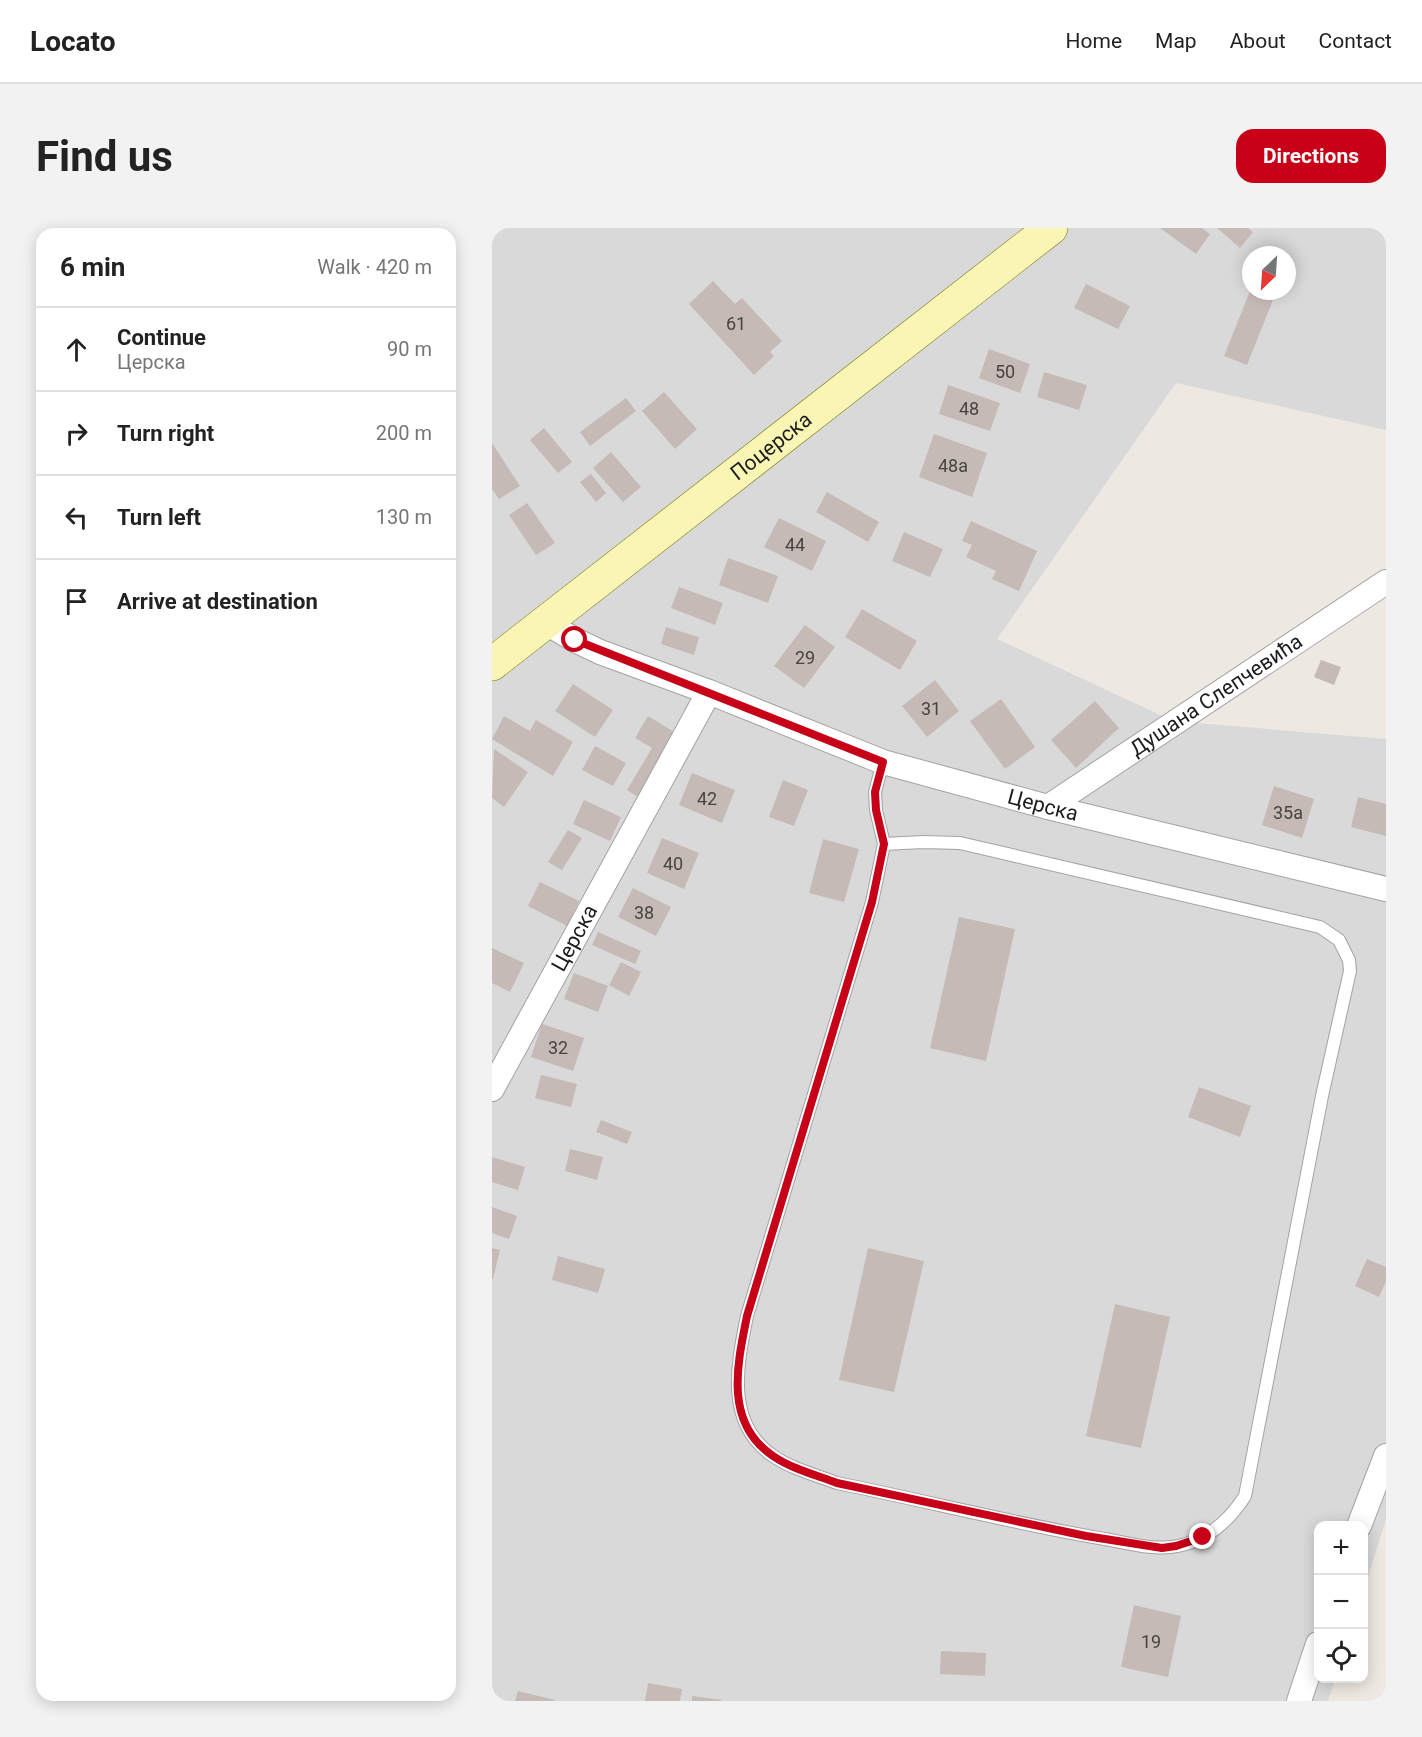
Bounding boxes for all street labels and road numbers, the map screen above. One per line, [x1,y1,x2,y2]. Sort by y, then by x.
street label: Поцерска [726,407,816,485]
street label: Душана Слепчевића [1125,629,1307,761]
street label: Церска [1005,785,1081,826]
street label: Церска [547,901,602,975]

